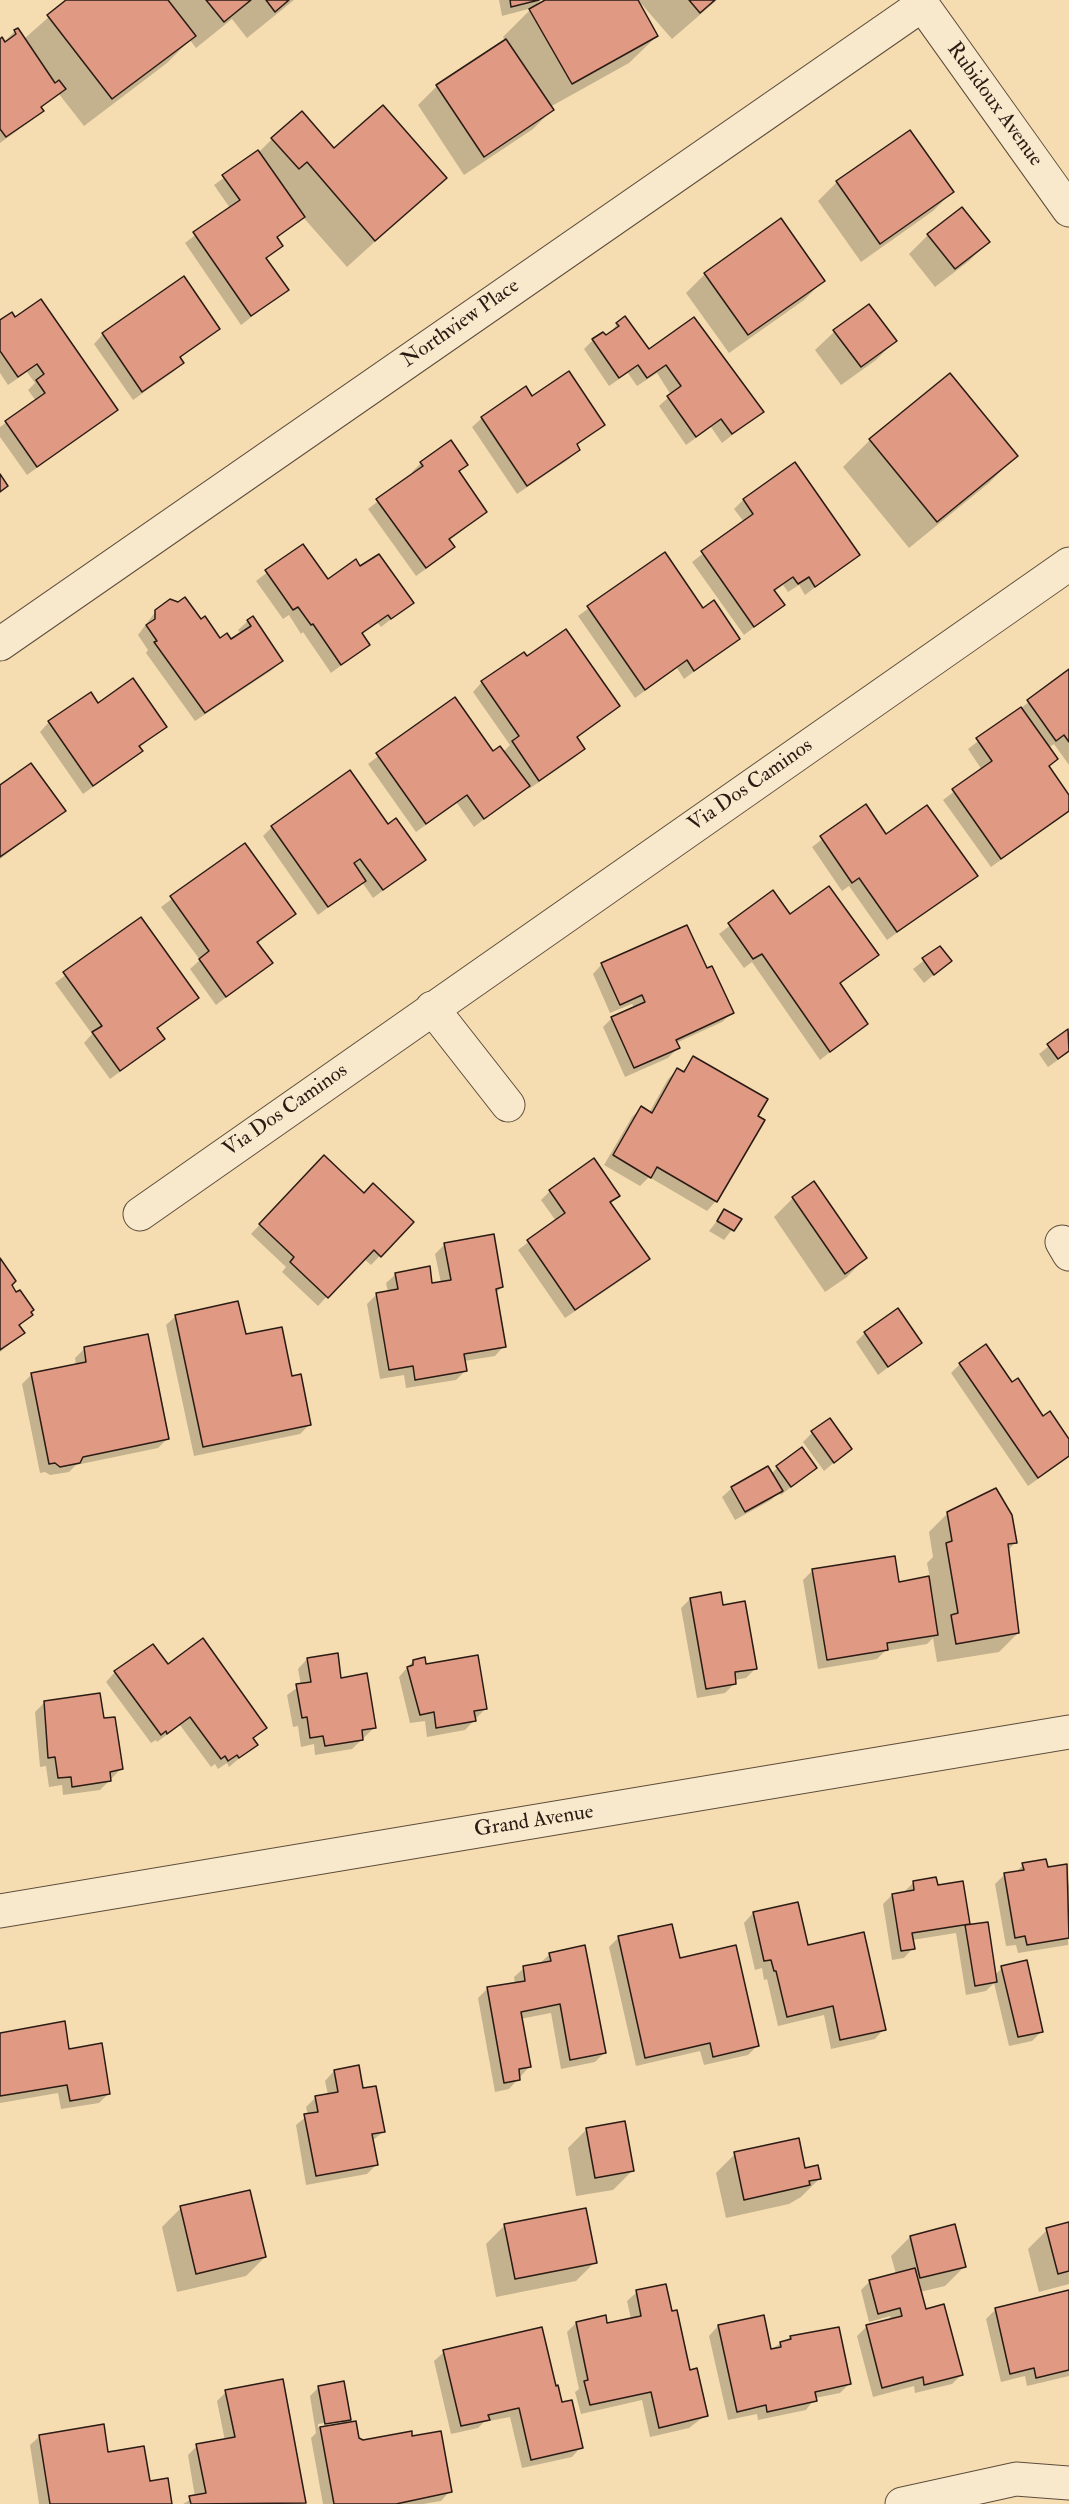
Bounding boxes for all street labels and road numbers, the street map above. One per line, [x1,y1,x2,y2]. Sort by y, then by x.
street label: Rubidoux Avenue [941,38,1047,172]
street label: Northview Place [397,274,525,374]
street label: Via Dos Caminos [684,734,818,838]
street label: Via Dos Caminos [219,1059,353,1163]
street label: Grand Avenue [473,1800,595,1844]

